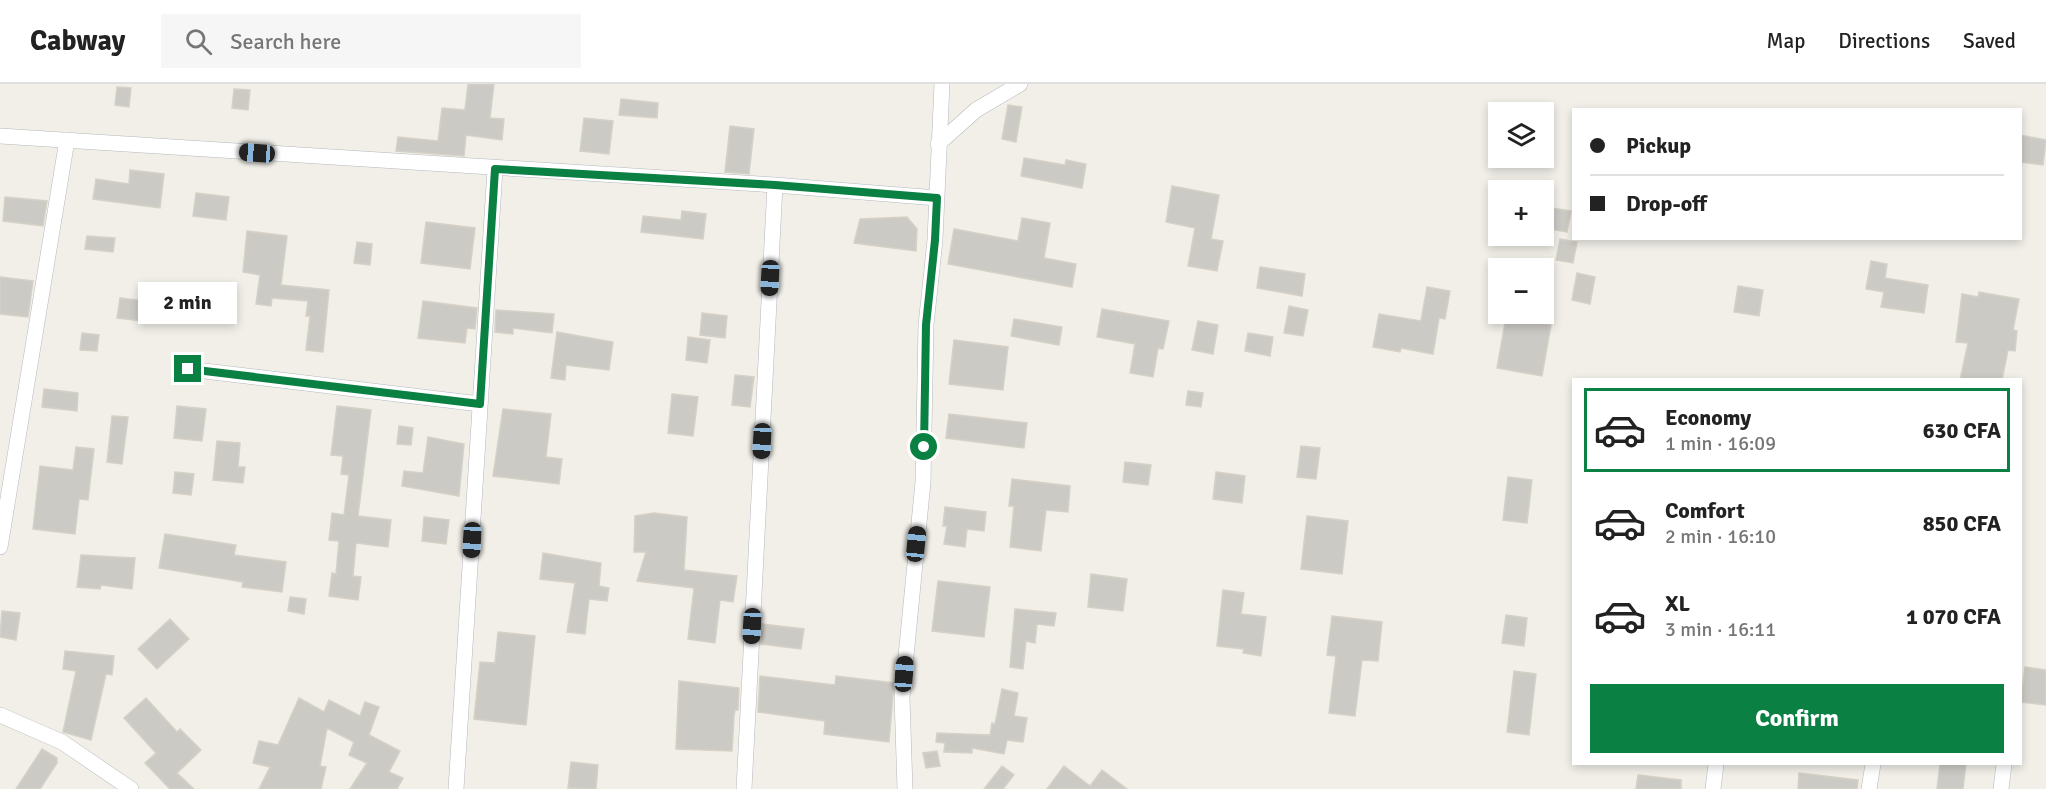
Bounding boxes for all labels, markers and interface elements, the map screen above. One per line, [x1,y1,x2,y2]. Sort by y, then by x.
search box [161,14,581,68]
text: Cabway [30,24,125,58]
icon: search [182,25,215,58]
text: Search here [230,28,341,55]
text: Map [1767,28,1805,54]
text: Directions [1838,28,1930,54]
text: Saved [1963,28,2016,54]
map controls [1488,102,1554,324]
button: layers [1488,102,1554,168]
text: Pickup [1626,132,1691,159]
car [238,143,276,163]
button: + [1488,180,1554,246]
text: Drop-off [1626,190,1707,217]
button: − [1488,258,1554,324]
car [760,260,780,296]
callout: 2 min [138,282,237,324]
text: 2 min [163,290,212,315]
route end [174,355,201,382]
icon: car [1593,403,1647,457]
text: Economy [1665,404,1751,431]
text: 630 CFA [1923,417,2001,444]
car [752,423,772,459]
text: 1 min · 16:09 [1665,431,1776,456]
route start [910,433,937,460]
icon: car [1593,496,1647,550]
text: Comfort [1665,497,1745,524]
text: 850 CFA [1923,510,2001,537]
car [462,522,482,558]
text: 2 min · 16:10 [1665,524,1776,549]
car [905,525,927,563]
icon: car [1593,589,1647,643]
text: XL [1665,590,1690,617]
text: 1 070 CFA [1906,603,2001,630]
car [742,608,762,644]
text: 3 min · 16:11 [1665,617,1776,642]
car [894,655,914,693]
button: Confirm [1590,684,2004,753]

